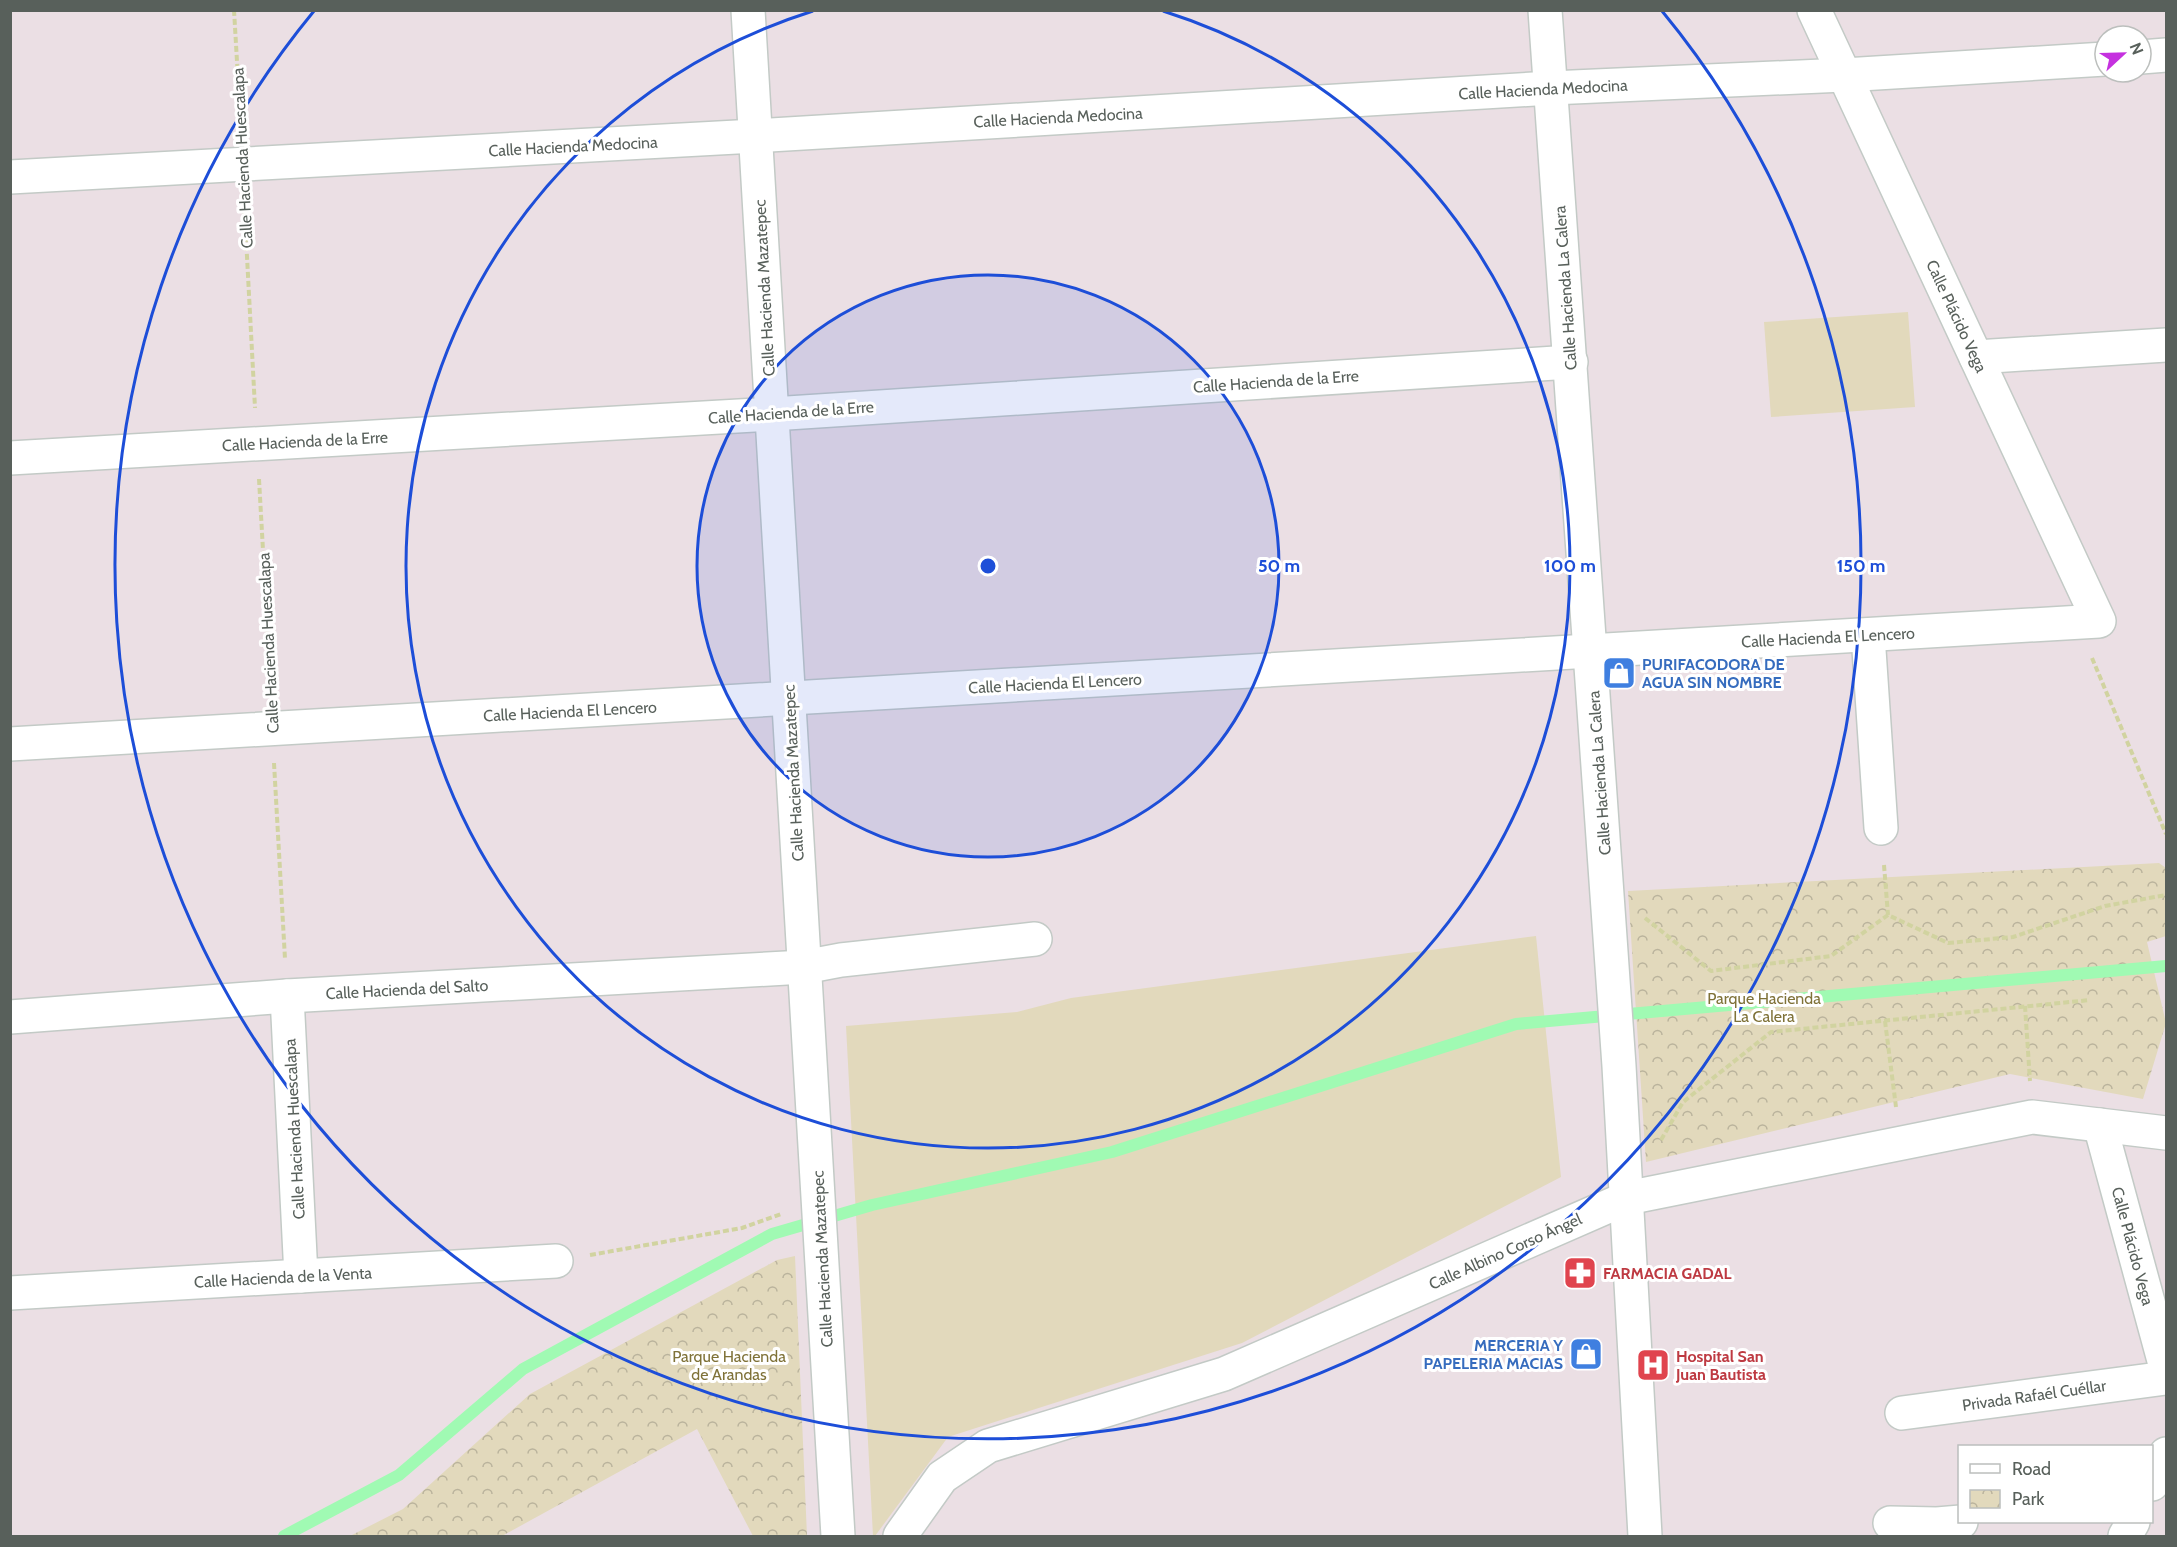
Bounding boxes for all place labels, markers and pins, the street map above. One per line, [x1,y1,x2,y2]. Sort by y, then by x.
centre of rings [978,556,998,576]
shop icon: PURIFACODORA DE AGUA SIN NOMBRE [1601,655,1637,691]
place label: PURIFACODORA DE AGUA SIN NOMBRE [1642,655,1785,692]
pharmacy icon: FARMACIA GADAL [1562,1255,1598,1291]
place label: FARMACIA GADAL [1603,1264,1732,1283]
place label: MERCERIA Y PAPELERIA MACIAS [1424,1336,1563,1373]
shop icon: MERCERIA Y PAPELERIA MACIAS [1568,1336,1604,1372]
hospital icon: Hospital San Juan Bautista [1635,1347,1671,1383]
place label: Hospital San Juan Bautista [1675,1347,1766,1384]

